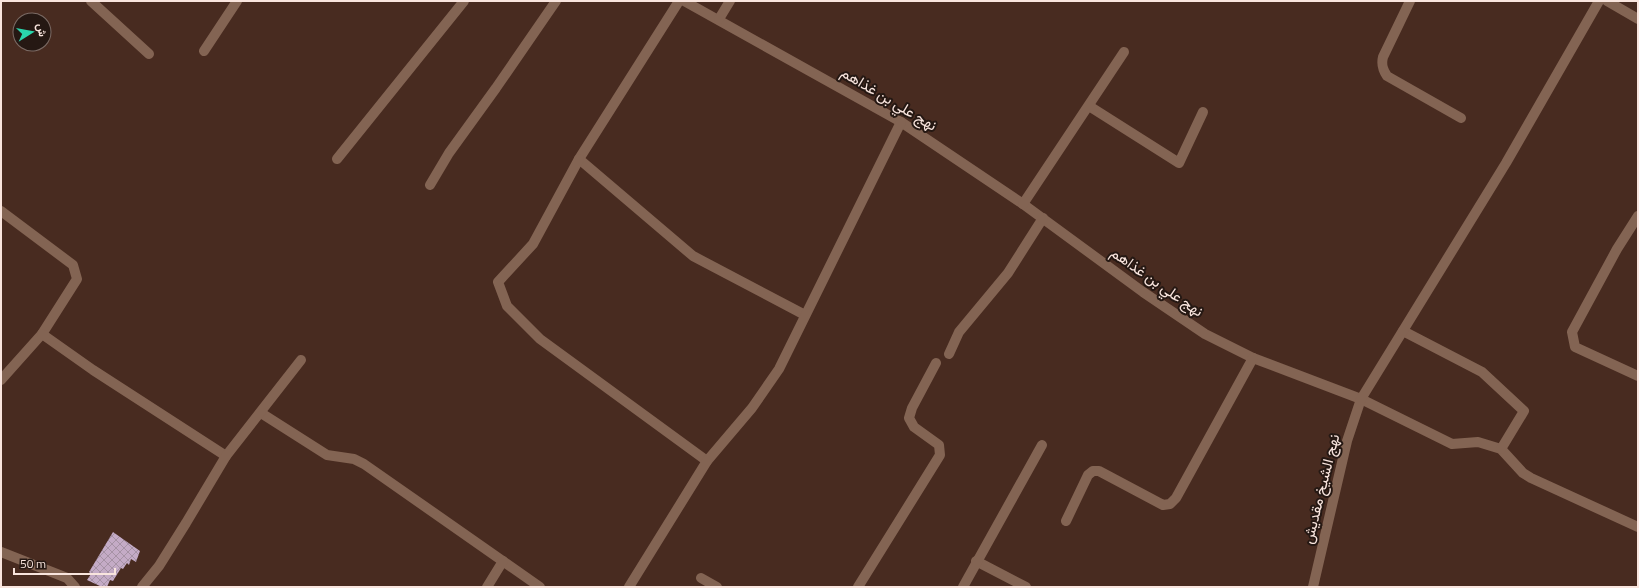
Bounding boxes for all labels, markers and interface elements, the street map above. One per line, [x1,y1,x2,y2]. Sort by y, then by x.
north arrow [12,12,52,52]
text: ش [33,22,51,38]
street label: نهج علي بن غذاهم [836,61,942,138]
street label: نهج علي بن غذاهم [1105,241,1208,324]
street label: نهج الشيخ مقديش [1296,432,1345,546]
scale bar [14,550,115,576]
text: 50 m [20,554,46,573]

